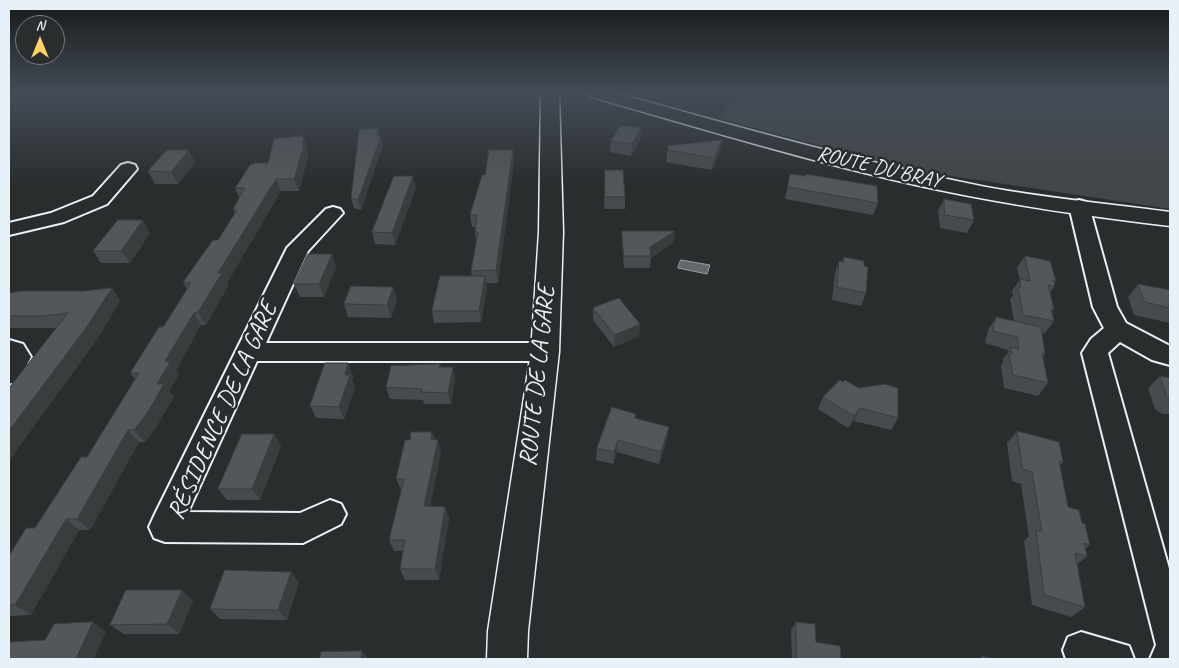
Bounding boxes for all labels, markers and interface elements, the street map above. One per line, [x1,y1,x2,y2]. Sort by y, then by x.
north arrow [15,15,65,65]
text: N [36,17,44,34]
street label: ROUTE DU BRAY [814,141,944,195]
street label: ROUTE DE LA GARE [514,284,562,468]
street label: RÉSIDENCE DE LA GARE [161,297,285,525]

